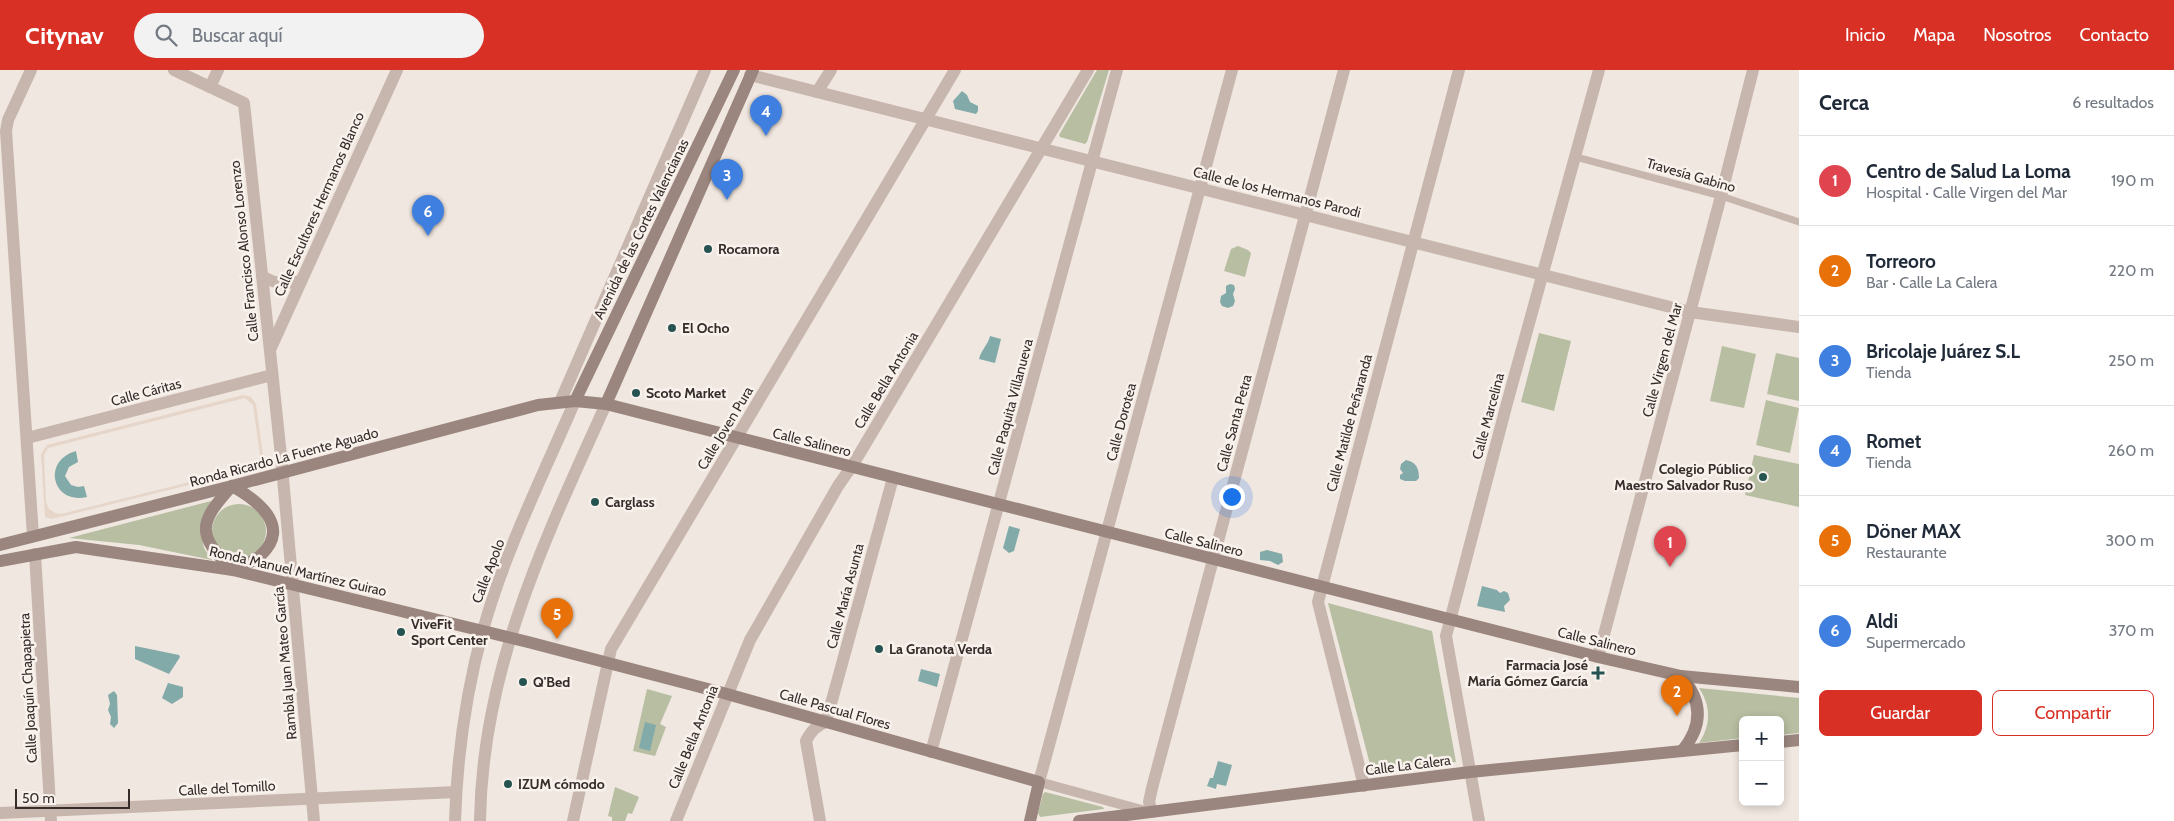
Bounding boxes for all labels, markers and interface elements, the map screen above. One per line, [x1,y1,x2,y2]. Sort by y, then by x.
search box [134,13,484,58]
text: Citynav [25,21,104,50]
icon: search [152,21,180,49]
text: Buscar aquí [192,24,283,47]
text: Inicio [1845,24,1885,46]
text: Mapa [1913,24,1955,46]
text: Nosotros [1983,24,2052,46]
text: Contacto [2080,24,2149,46]
text: Cerca [1819,90,1869,115]
text: 6 resultados [2072,93,2154,112]
pin: 4 [750,95,782,136]
street label: Calle Escultores Hermanos Blanco [270,109,368,299]
street label: Avenida de las Cortes Valencianas [589,136,693,322]
street label: Travesía Gabino [1644,154,1738,196]
street label: Calle Francisco Alonso Lorenzo [226,159,262,342]
pin: 3 [711,159,743,200]
text: Centro de Salud La Loma [1866,160,2071,183]
street label: Calle de los Hermanos Parodi [1191,162,1363,222]
text: 1 [1832,171,1838,190]
text: 190 m [2111,171,2154,190]
text: Hospital · Calle Virgen del Mar [1866,183,2067,202]
pin: 6 [412,195,444,236]
place label: Rocamora [718,240,780,258]
marker: Rocamora [702,243,714,255]
text: Torreoro [1866,250,1936,273]
text: 2 [1831,261,1839,280]
text: 220 m [2108,261,2154,280]
text: Bar · Calle La Calera [1866,273,1997,292]
street label: Calle Virgen del Mar [1638,300,1686,419]
place label: El Ocho [682,319,729,337]
marker: El Ocho [666,322,678,334]
street label: Calle Bella Antonia [850,328,922,432]
street label: Calle Paquita Villanueva [983,336,1037,477]
text: Bricolaje Juárez S.L [1866,340,2020,363]
text: 3 [1831,351,1839,370]
text: 250 m [2108,351,2154,370]
street label: Calle Matilde Peñaranda [1322,352,1376,494]
text: Tienda [1866,363,1911,382]
street label: Calle Marcelina [1468,371,1508,461]
street label: Calle Santa Petra [1212,372,1256,474]
street label: Calle Cáritas [109,374,183,410]
street label: Calle Dorotea [1102,381,1140,463]
street label: Calle Joven Pura [693,383,757,473]
place label: Scoto Market [646,384,726,402]
marker: Scoto Market [630,387,642,399]
street label: Ronda Ricardo La Fuente Aguado [188,423,381,491]
street label: Calle Salinero [771,424,853,461]
text: Romet [1866,430,1921,453]
text: 4 [1830,441,1840,460]
text: 260 m [2108,441,2154,460]
text: Tienda [1866,453,1911,472]
place label: Colegio Público Maestro Salvador Ruso [1614,460,1753,494]
marker: Colegio Público Maestro Salvador Ruso [1757,471,1769,483]
your location [1219,484,1245,510]
place label: Carglass [605,493,655,511]
marker: Carglass [589,496,601,508]
text: Döner MAX [1866,520,1961,543]
street label: Calle Salinero [1163,524,1245,561]
pin: 1 [1654,526,1686,567]
text: 5 [1831,531,1839,550]
text: 300 m [2105,531,2154,550]
street label: Calle Apolo [468,536,509,606]
street label: Calle María Asunta [822,541,868,651]
street label: Ronda Manuel Martínez Guirao [208,542,389,600]
text: Restaurante [1866,543,1947,562]
street label: Rambla Juan Mateo García [269,585,301,740]
pin: 5 [541,598,573,639]
text: Aldi [1866,610,1898,633]
street label: Calle Joaquín Chapapietra [15,612,41,763]
place label: ViveFit Sport Center [411,615,488,649]
text: 6 [1831,621,1840,640]
text: 370 m [2109,621,2154,640]
street label: Calle Salinero [1556,623,1638,660]
marker: ViveFit Sport Center [395,626,407,638]
text: Supermercado [1866,633,1966,652]
place label: La Granota Verda [889,640,992,658]
marker: La Granota Verda [873,643,885,655]
place label: Farmacia José María Gómez García [1468,656,1588,690]
marker: Farmacia José María Gómez García [1592,667,1604,679]
place label: Q'Bed [533,673,570,691]
pin: 2 [1661,675,1693,716]
marker: Q'Bed [517,676,529,688]
street label: Calle Bella Antonia [664,682,722,792]
street label: Calle Pascual Flores [777,685,893,734]
button: Guardar [1819,690,1982,736]
button: Compartir [1992,690,2154,736]
map controls [1739,716,1784,806]
button: + [1739,716,1784,761]
street label: Calle La Calera [1364,751,1452,779]
button: − [1739,761,1784,806]
place label: IZUM cómodo [518,775,605,793]
street label: Calle del Tomillo [178,776,276,800]
marker: IZUM cómodo [502,778,514,790]
scale bar [15,786,130,809]
text: 50 m [22,789,55,807]

